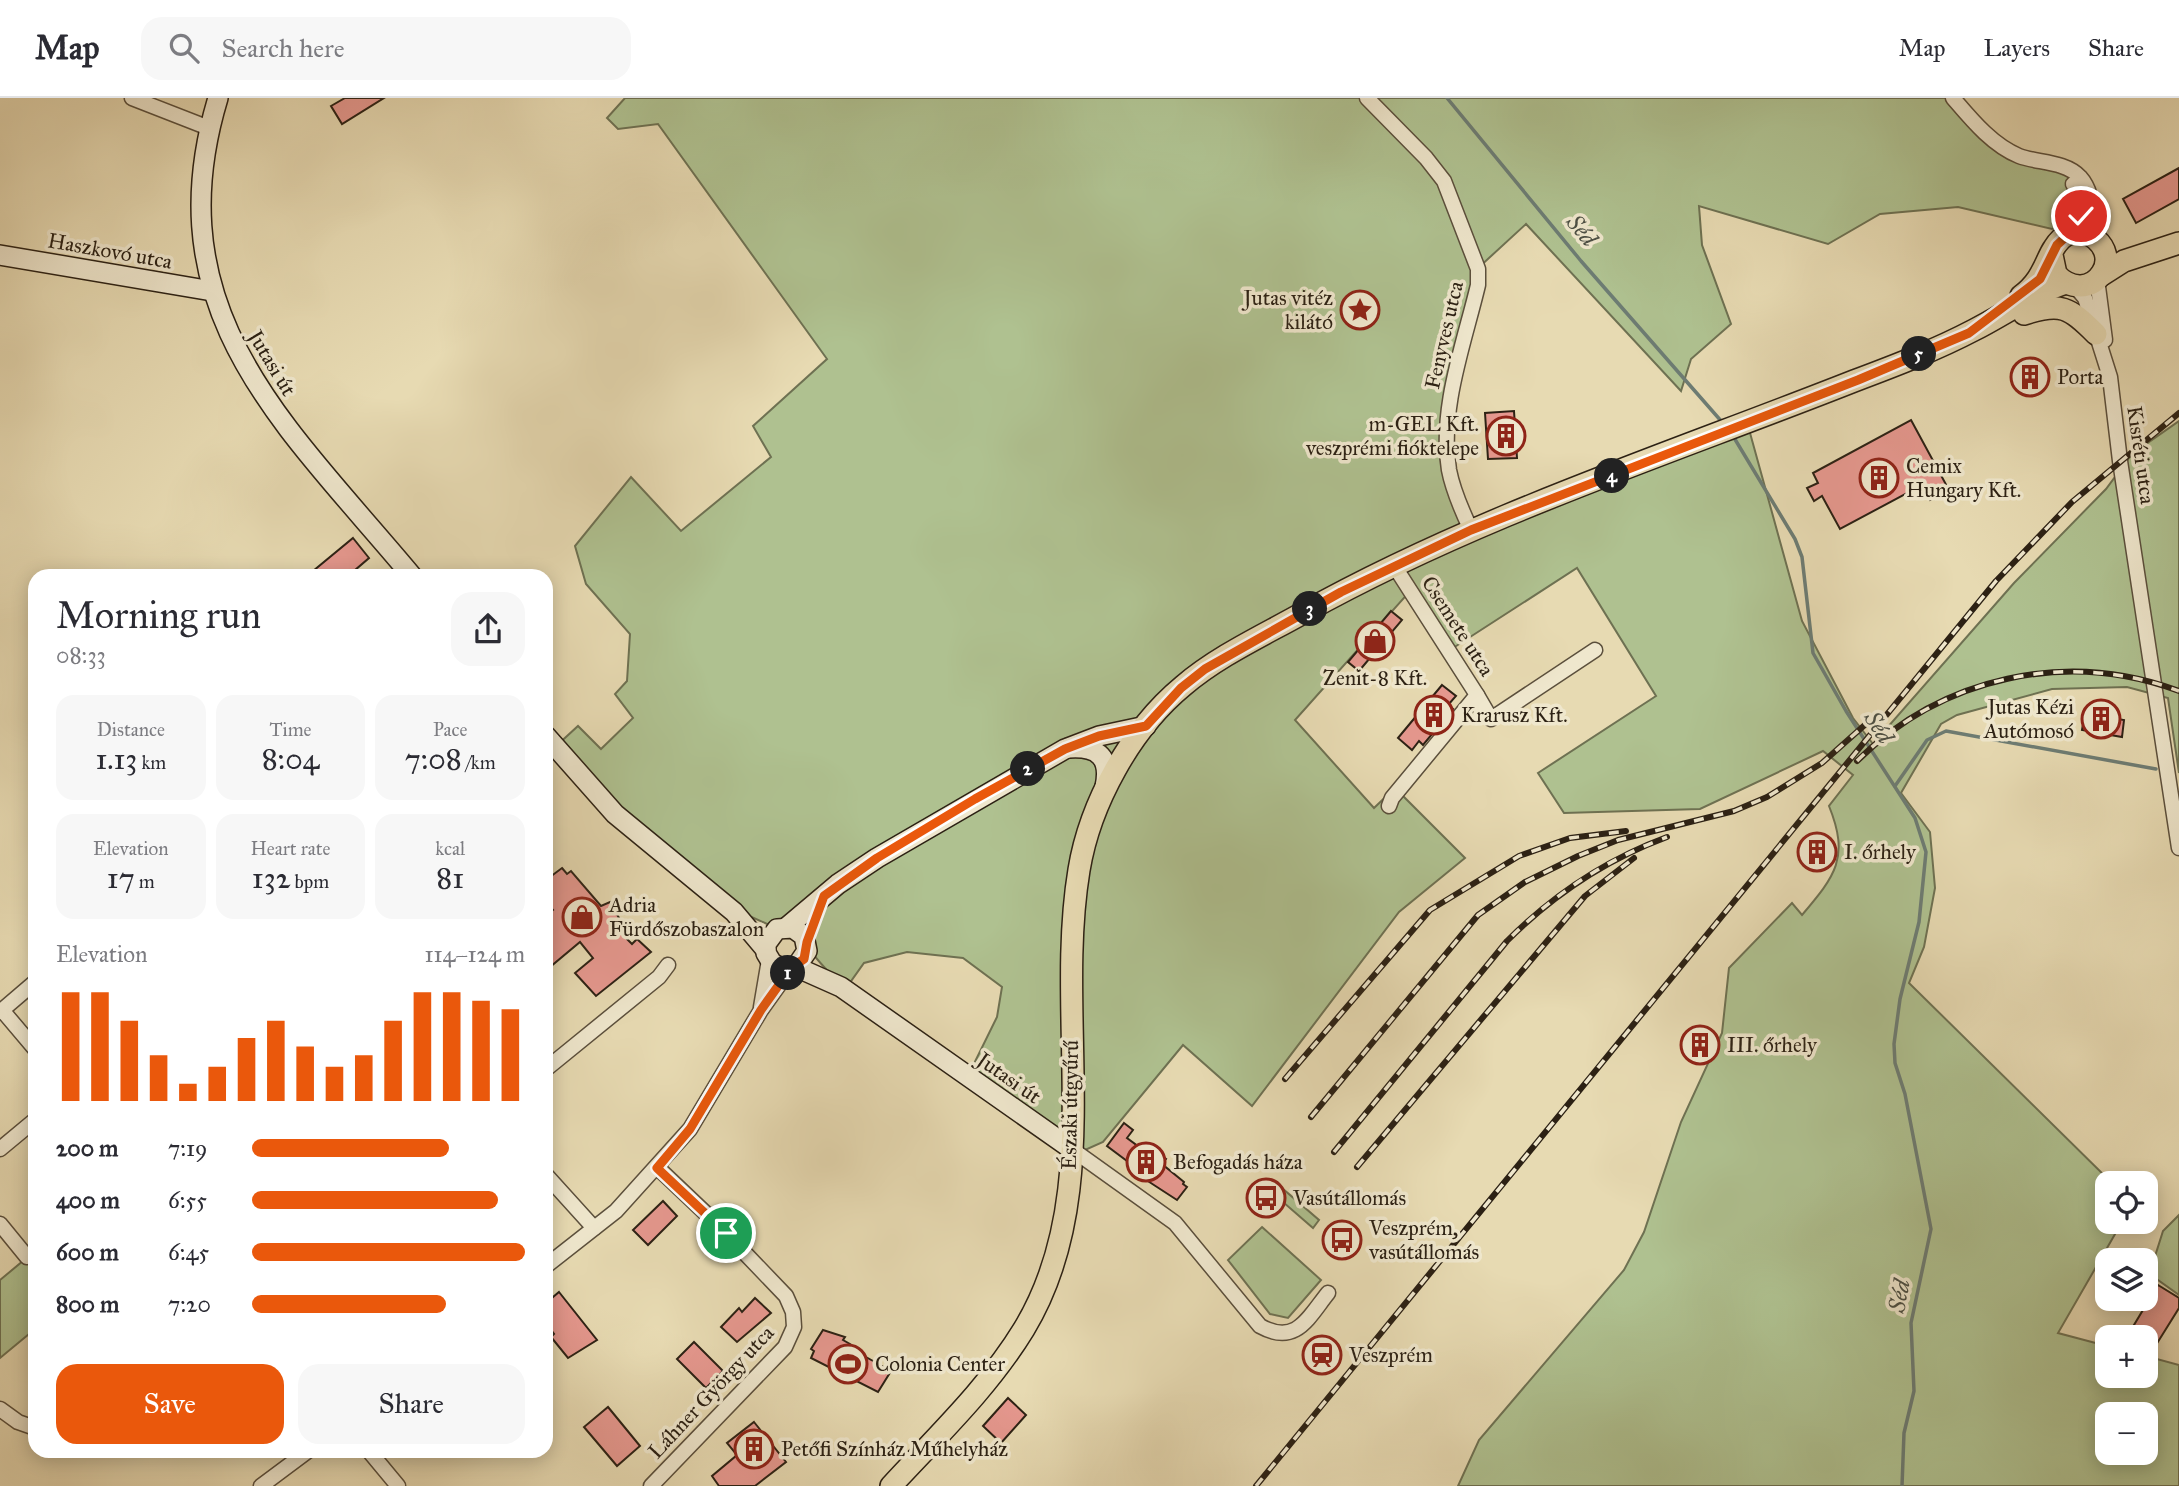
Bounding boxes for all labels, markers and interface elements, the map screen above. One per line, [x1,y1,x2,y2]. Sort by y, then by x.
search box [141,17,631,80]
text: Map [35,28,99,68]
icon: search [165,29,203,67]
text: Search here [221,32,345,64]
text: Map [1899,33,1946,63]
text: Layers [1984,33,2050,63]
text: Share [2088,33,2144,63]
pin [2051,186,2111,246]
icon: check [2062,197,2100,235]
water label: Séd [1560,208,1605,253]
street label: Haszkovó utca [46,227,174,275]
street label: Fenyves utca [1419,278,1469,391]
place label: Jutas vitéz kilátó [1242,285,1333,335]
place icon: Jutas vitéz kilátó [1339,289,1381,331]
street label: Jutasi út [241,324,302,401]
pin: 5 [1902,336,1937,372]
text: 5 [1914,342,1923,365]
building icon: Porta [2009,356,2051,398]
place label: Porta [2057,364,2103,390]
street label: Kisréti utca [2121,404,2161,506]
place label: m-GEL Kft. veszprémi fióktelepe [1305,411,1479,461]
building icon: m-GEL Kft. veszprémi fióktelepe [1485,415,1527,457]
place label: Cemix Hungary Kft. [1906,453,2021,503]
building icon: Cemix Hungary Kft. [1858,457,1900,499]
pin: 4 [1594,458,1630,494]
text: 4 [1606,464,1617,487]
street label: Csemete utca [1416,571,1500,681]
text: Morning run [56,592,261,638]
button: share [451,592,525,666]
pin: 3 [1292,592,1328,626]
text: 3 [1306,597,1313,620]
shop icon: Zenit-8 Kft. [1354,620,1396,662]
text: 08:33 [56,641,106,669]
place label: Zenit-8 Kft. [1323,665,1427,691]
building icon: Krarusz Kft. [1413,694,1455,736]
place label: Jutas Kézi Autómosó [1983,694,2074,744]
building icon: Jutas Kézi Autómosó [2080,698,2122,740]
place label: Krarusz Kft. [1461,702,1568,728]
water label: Séd [1858,705,1901,750]
text: Distance [97,718,165,741]
text: Time [269,718,312,741]
text: Pace [433,718,467,741]
text: 1.13 [95,741,137,777]
text: 8:04 [262,741,319,777]
text: 7:08 [405,741,462,777]
text: km [137,751,166,774]
text: /km [462,751,496,774]
pin: 2 [1010,752,1046,786]
text: 2 [1023,757,1032,780]
building icon: I. őrhely [1796,831,1838,873]
text: Elevation [93,837,169,860]
text: Heart rate [251,837,330,860]
text: kcal [435,837,465,860]
place label: I. őrhely [1844,839,1917,865]
text: 17 [107,860,135,896]
text: 132 [252,860,290,896]
text: 81 [436,860,464,896]
text: m [135,870,155,893]
text: bpm [290,870,329,893]
place label: Adria Fürdőszobaszalon [608,892,764,942]
shop icon: Adria Fürdőszobaszalon [561,896,603,938]
text: Elevation [56,940,147,968]
text: 114–124 m [424,940,525,968]
pin: 1 [770,956,806,990]
text: 1 [784,961,791,984]
building icon: III. őrhely [1679,1024,1721,1066]
place label: III. őrhely [1727,1032,1818,1058]
street label: Északi útgyűrű [1055,1040,1084,1170]
street label: Jutasi út [970,1046,1046,1110]
text: 200 m [56,1134,118,1162]
text: 7:19 [168,1134,207,1162]
building icon: Befogadás háza [1125,1141,1167,1183]
place label: Befogadás háza [1173,1149,1303,1175]
map controls [2095,1171,2158,1465]
button: locate [2095,1171,2158,1234]
bus stop icon: Vasútállomás [1245,1177,1287,1219]
place label: Vasútállomás [1292,1185,1406,1211]
text: 400 m [56,1186,120,1214]
text: 6:55 [168,1186,207,1214]
pin [696,1203,756,1263]
icon: arrive [707,1214,745,1252]
place label: Veszprém, vasútállomás [1368,1215,1479,1265]
bus stop icon: Veszprém, vasútállomás [1321,1219,1363,1261]
text: 600 m [56,1238,119,1266]
text: 6:45 [168,1238,209,1266]
button: layers [2095,1248,2158,1311]
water label: Séd [1882,1275,1916,1316]
text: 800 m [56,1290,119,1318]
text: 7:20 [168,1290,211,1318]
street label: Láhner György utca [643,1320,779,1464]
button: + [2095,1325,2158,1388]
station icon: Veszprém [1301,1334,1343,1376]
place label: Veszprém [1348,1342,1433,1368]
sports icon: Colonia Center [827,1343,869,1385]
place label: Colonia Center [875,1351,1005,1377]
button: Save [56,1364,284,1444]
button: Share [298,1364,525,1444]
button: − [2095,1402,2158,1465]
building icon: Petőfi Színház Műhelyház [733,1428,775,1470]
place label: Petőfi Színház Műhelyház [781,1436,1008,1462]

